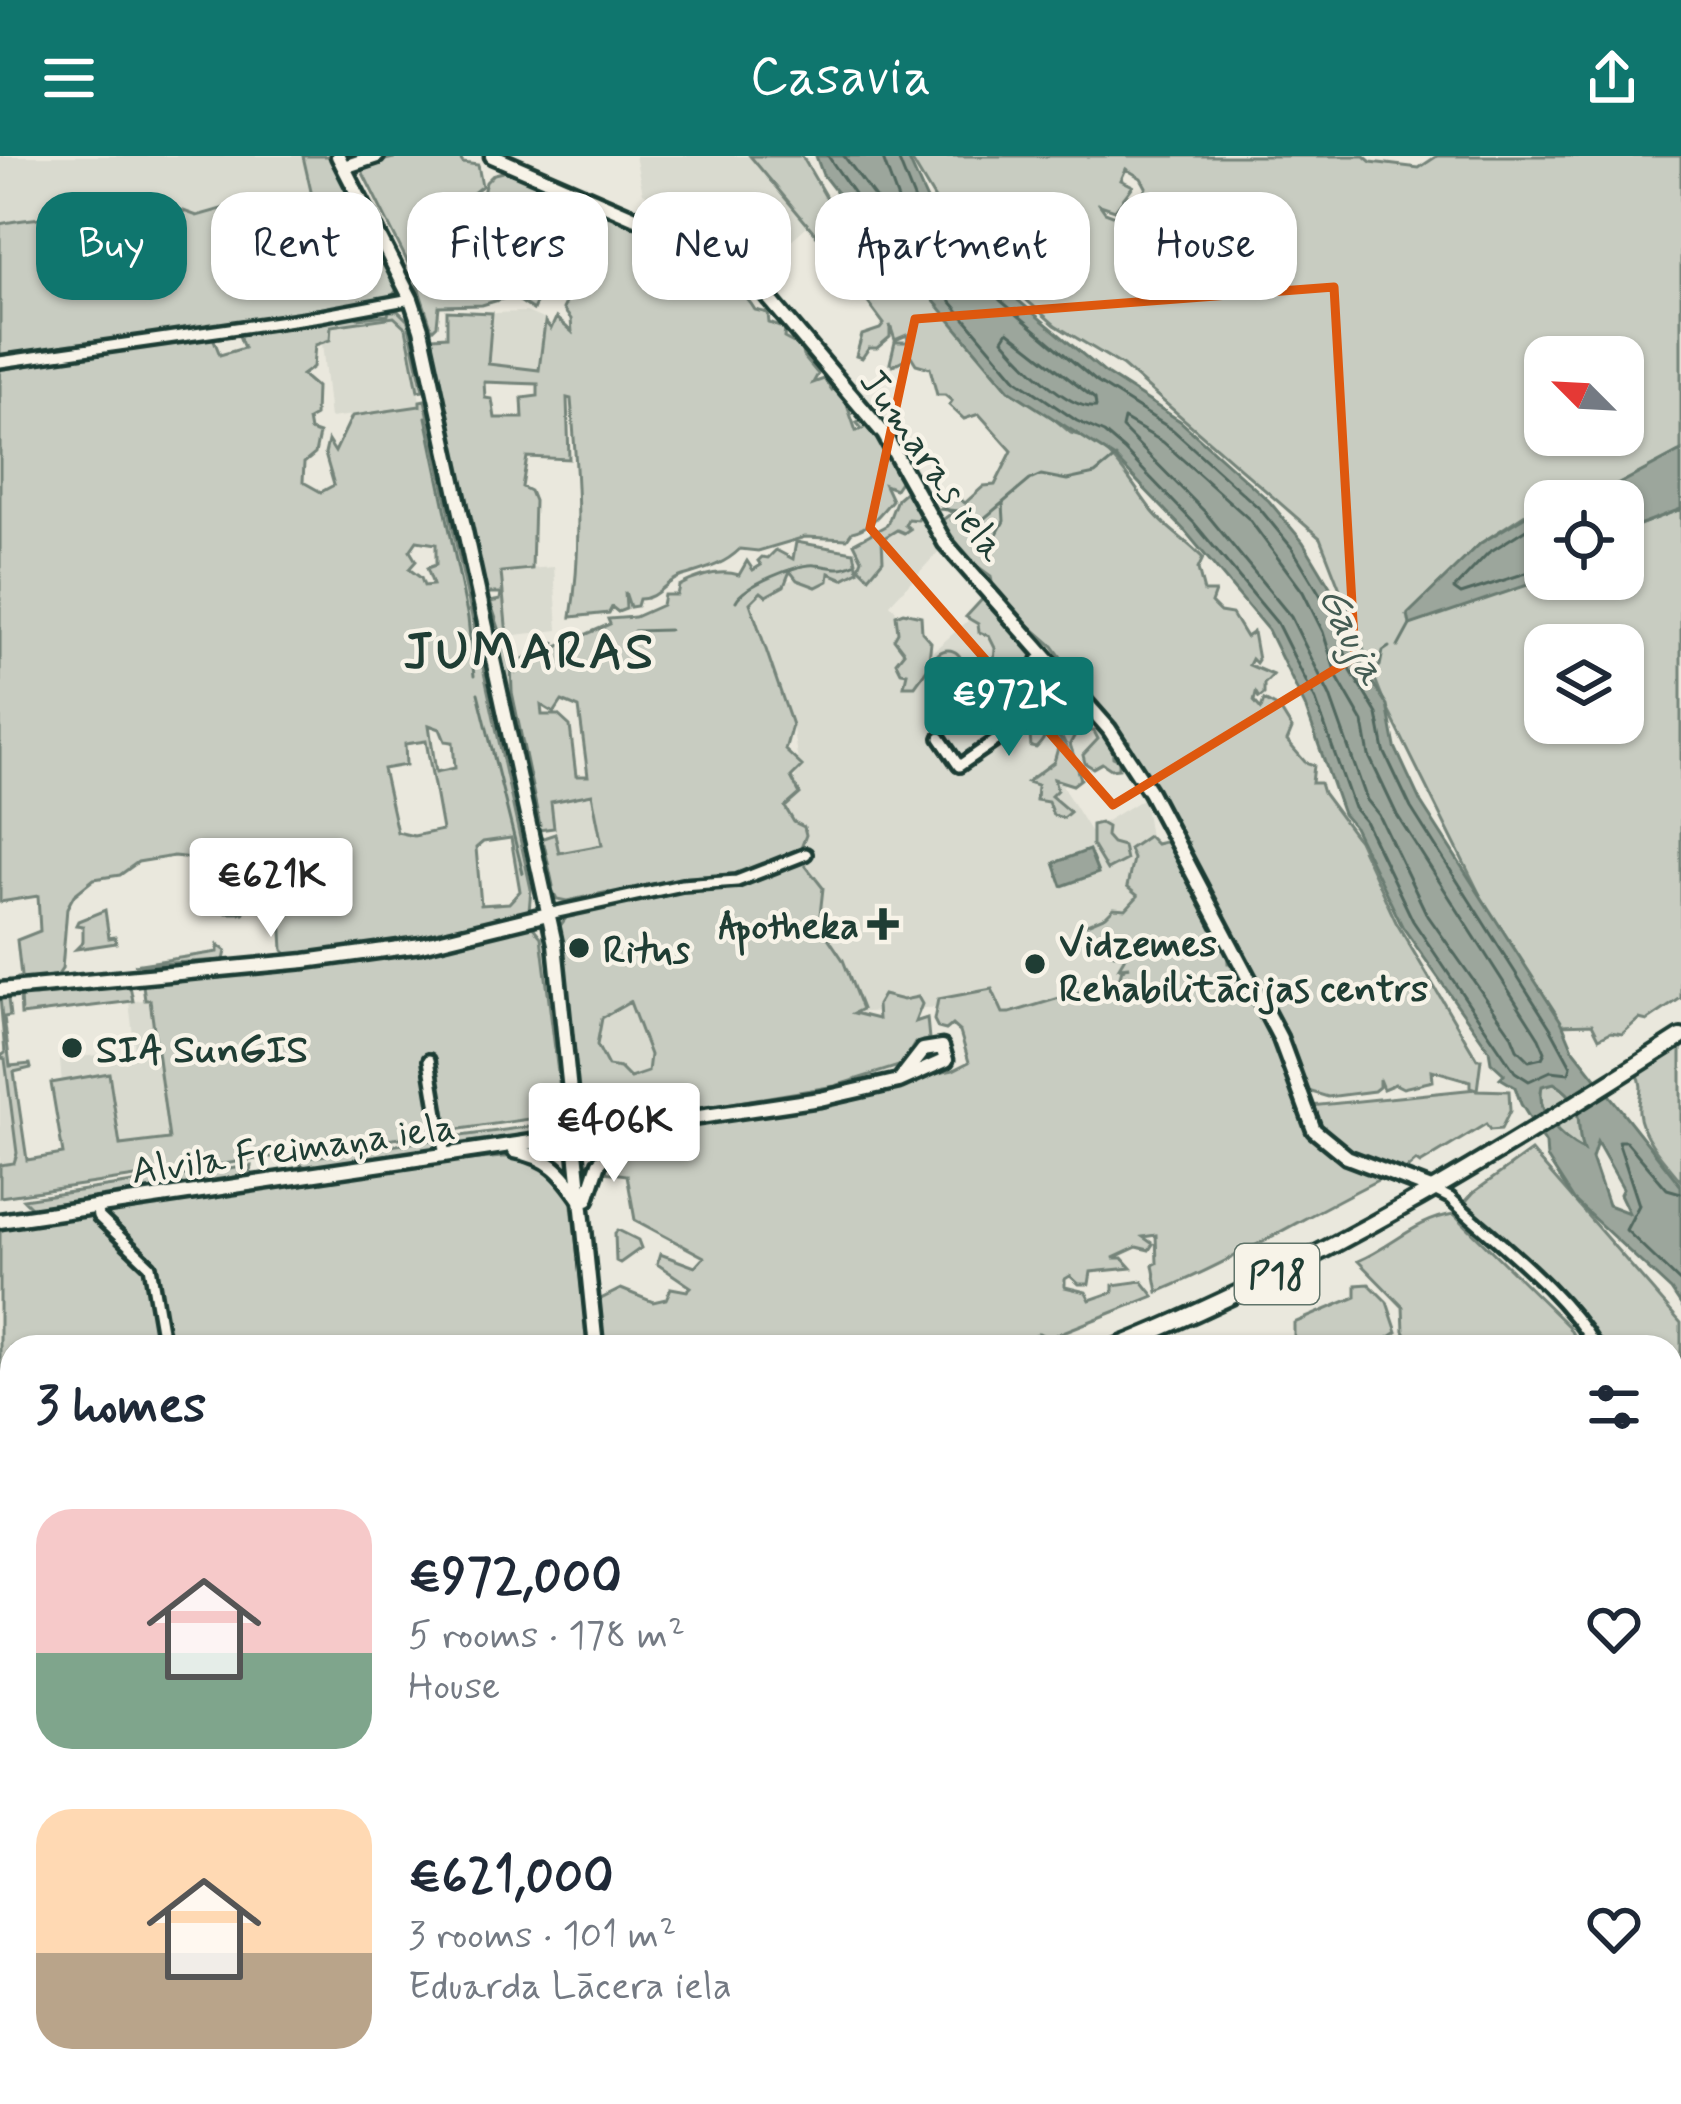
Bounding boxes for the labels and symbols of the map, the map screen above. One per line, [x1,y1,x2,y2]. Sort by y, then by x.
north arrow [1524,336,1644,456]
street label: Jumaras iela [846,359,1017,573]
water label: Gauja [1304,577,1399,696]
district label: JUMARAS [403,621,657,687]
pin: €972K [925,657,1093,759]
pin: €621K [187,838,355,940]
place label: Apotheka [719,902,859,956]
marker: Apotheka [870,911,896,937]
place label: Vidzemes Rehabilitācijas centrs [1059,920,1428,1016]
place label: Ritus [603,926,691,977]
marker: Ritus [566,935,592,961]
marker: Vidzemes Rehabilitācijas centrs [1022,951,1048,977]
place label: SIA SunGIS [96,1026,308,1077]
marker: SIA SunGIS [59,1035,85,1061]
pin: €406K [530,1083,698,1185]
street label: Alvila Freimaņa iela [128,1102,459,1198]
road number: P18 [1235,1244,1319,1304]

